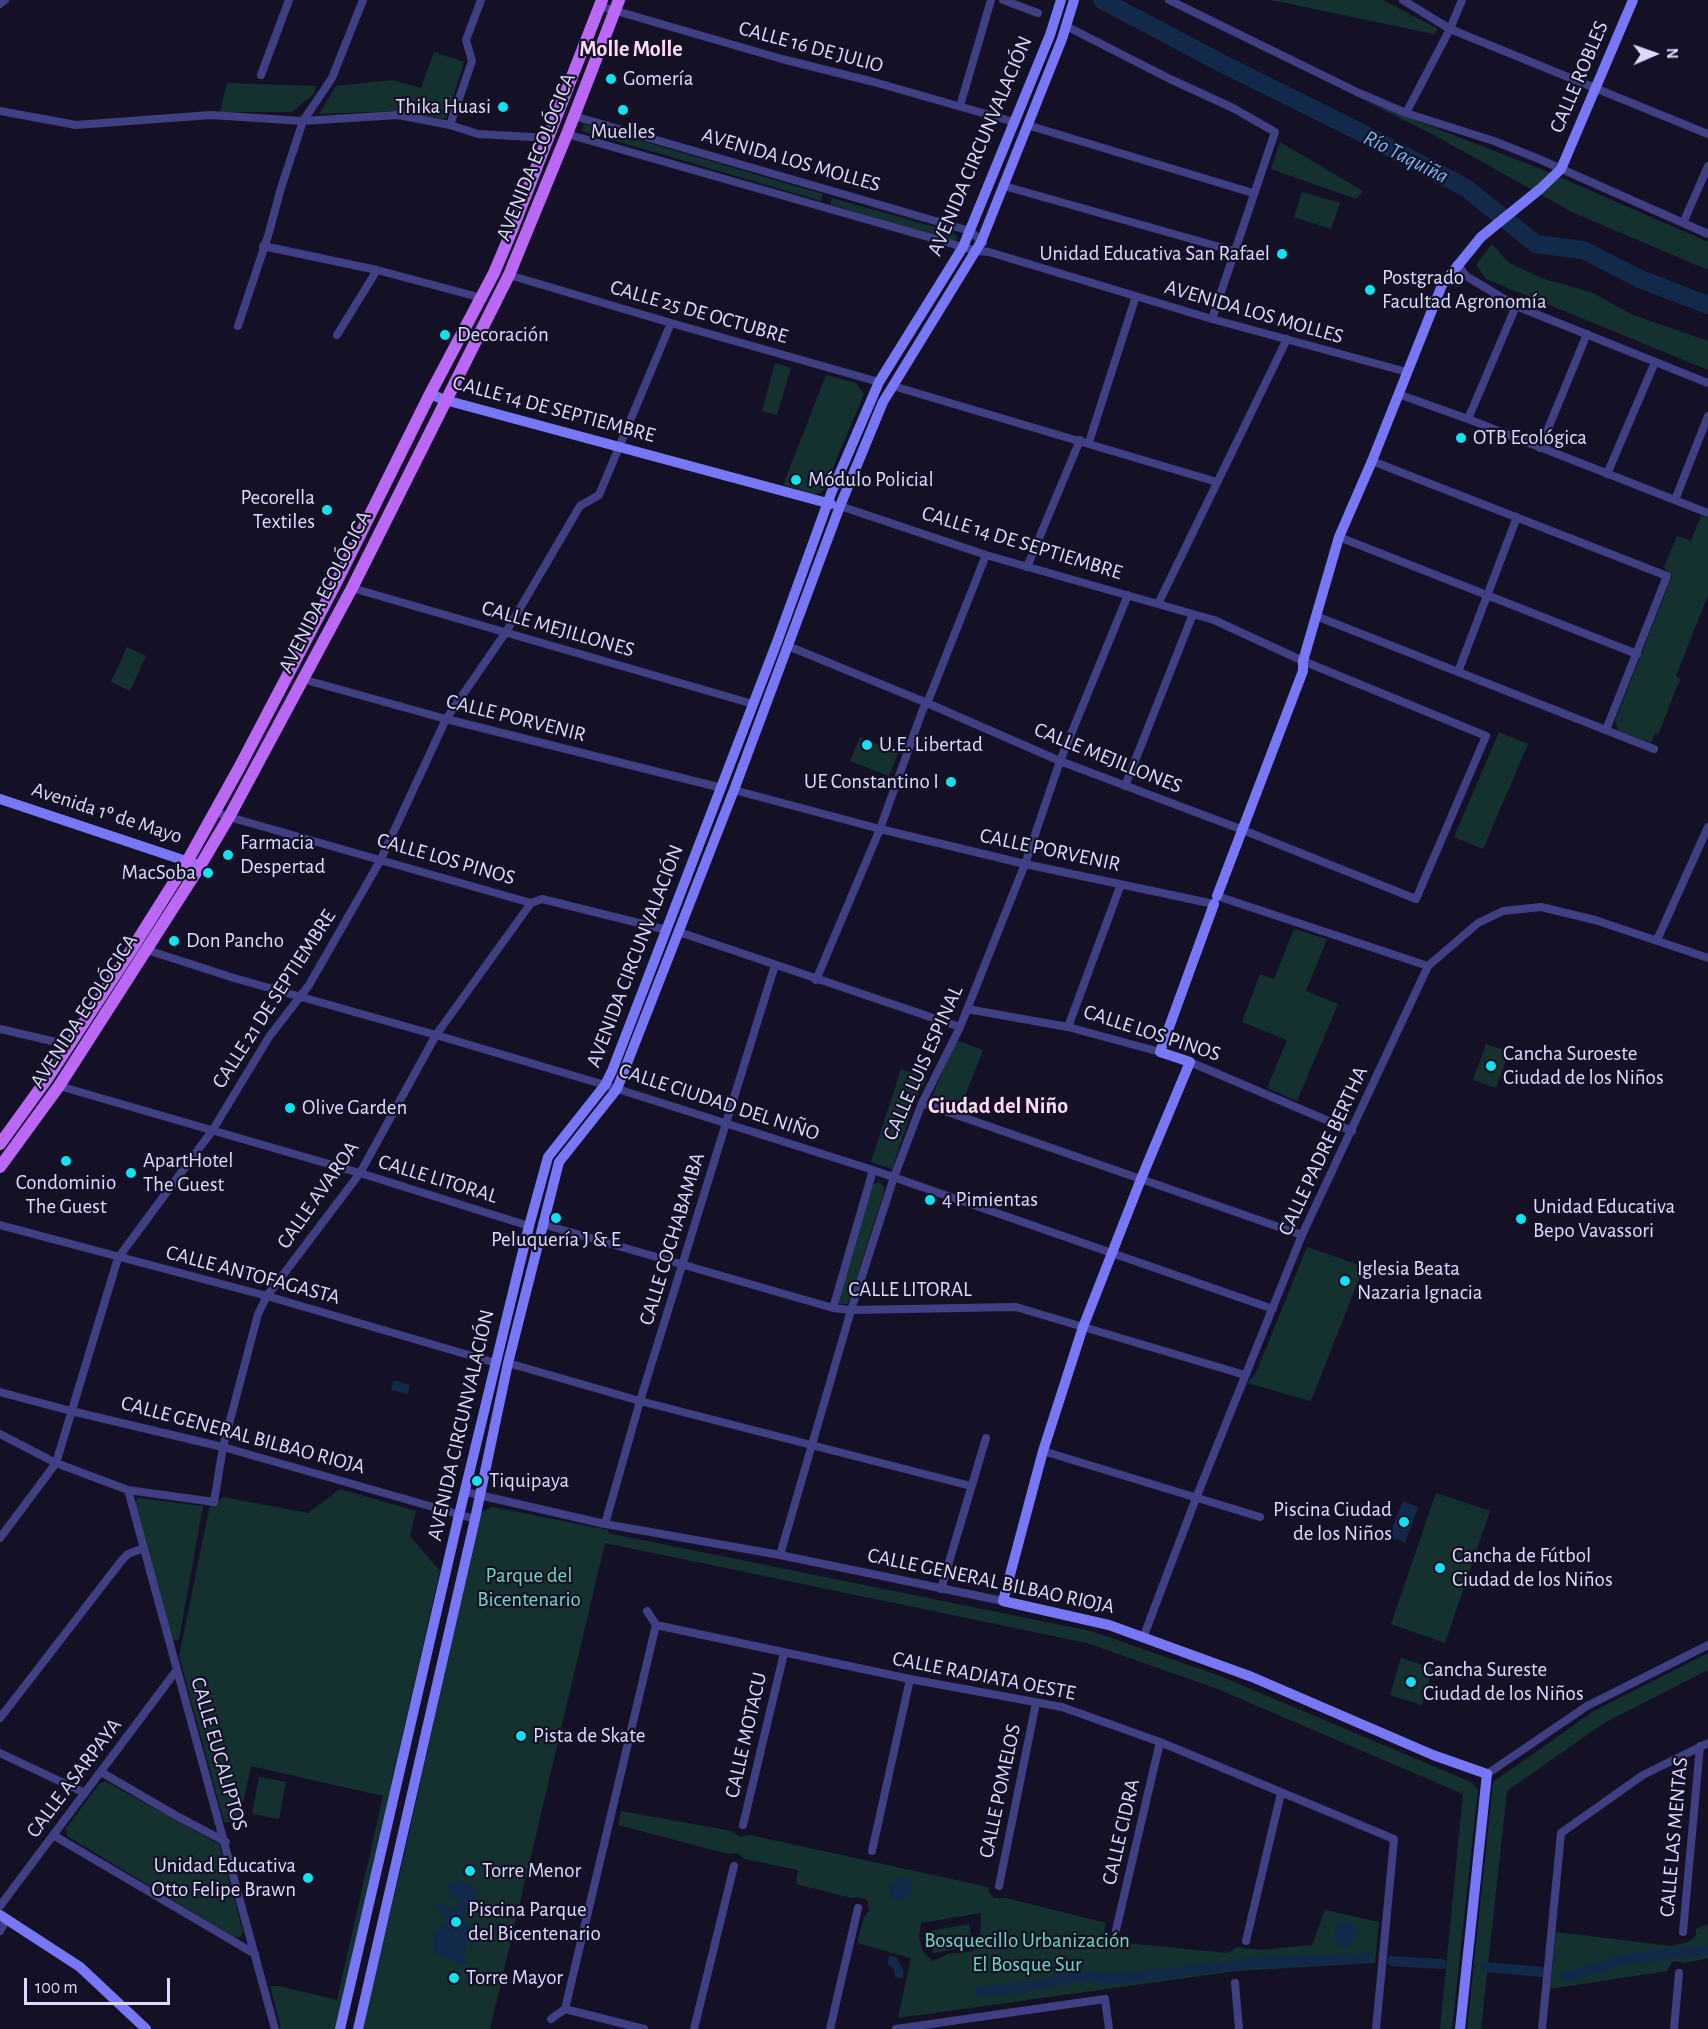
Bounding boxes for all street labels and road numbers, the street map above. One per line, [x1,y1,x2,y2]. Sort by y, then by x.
street label: CALLE 16 DE JULIO [736,16,886,78]
street label: CALLE ROBLES [1544,17,1614,137]
street label: AVENIDA CIRCUNVALACIÓN [922,32,1038,260]
street label: AVENIDA ECOLÓGICA [491,69,581,245]
street label: AVENIDA LOS MOLLES [699,122,883,198]
street label: AVENIDA LOS MOLLES [1162,274,1346,350]
street label: CALLE 25 DE OCTUBRE [607,275,791,349]
street label: CALLE 14 DE SEPTIEMBRE [450,370,658,448]
street label: CALLE 14 DE SEPTIEMBRE [919,500,1125,586]
street label: AVENIDA ECOLÓGICA [273,507,377,677]
street label: CALLE MEJILLONES [479,595,637,663]
street label: CALLE PORVENIR [444,688,588,748]
street label: CALLE MEJILLONES [1030,717,1186,799]
street label: Avenida 1º de Mayo [29,777,185,849]
street label: CALLE PORVENIR [977,823,1123,877]
street label: CALLE LOS PINOS [374,827,518,891]
street label: AVENIDA CIRCUNVALACIÓN [581,841,689,1071]
street label: CALLE 21 DE SEPTIEMBRE [207,905,341,1093]
street label: AVENIDA ECOLÓGICA [25,929,143,1093]
street label: CALLE LUIS ESPINAL [878,982,968,1144]
street label: CALLE LOS PINOS [1080,999,1224,1067]
street label: CALLE CIUDAD DEL NIÑO [616,1058,822,1146]
street label: CALLE PADRE BERTHA [1273,1062,1373,1240]
street label: CALLE AVAROA [272,1136,364,1254]
street label: CALLE LITORAL [375,1149,501,1209]
street label: CALLE COCHABAMBA [634,1150,710,1328]
street label: CALLE ANTOFAGASTA [163,1240,343,1310]
street label: CALLE LITORAL [848,1277,972,1303]
street label: AVENIDA CIRCUNVALACIÓN [422,1307,500,1543]
street label: CALLE GENERAL BILBAO RIOJA [118,1390,368,1480]
street label: CALLE GENERAL BILBAO RIOJA [865,1543,1117,1619]
street label: CALLE RADIATA OESTE [890,1646,1078,1706]
street label: CALLE MOTACU [719,1670,773,1800]
street label: CALLE EUCALIPTOS [185,1674,253,1834]
street label: CALLE ASARPAYA [21,1713,127,1843]
street label: CALLE POMELOS [974,1722,1026,1860]
street label: CALLE LAS MENTAS [1654,1756,1694,1918]
street label: CALLE CIDRA [1097,1777,1145,1887]

